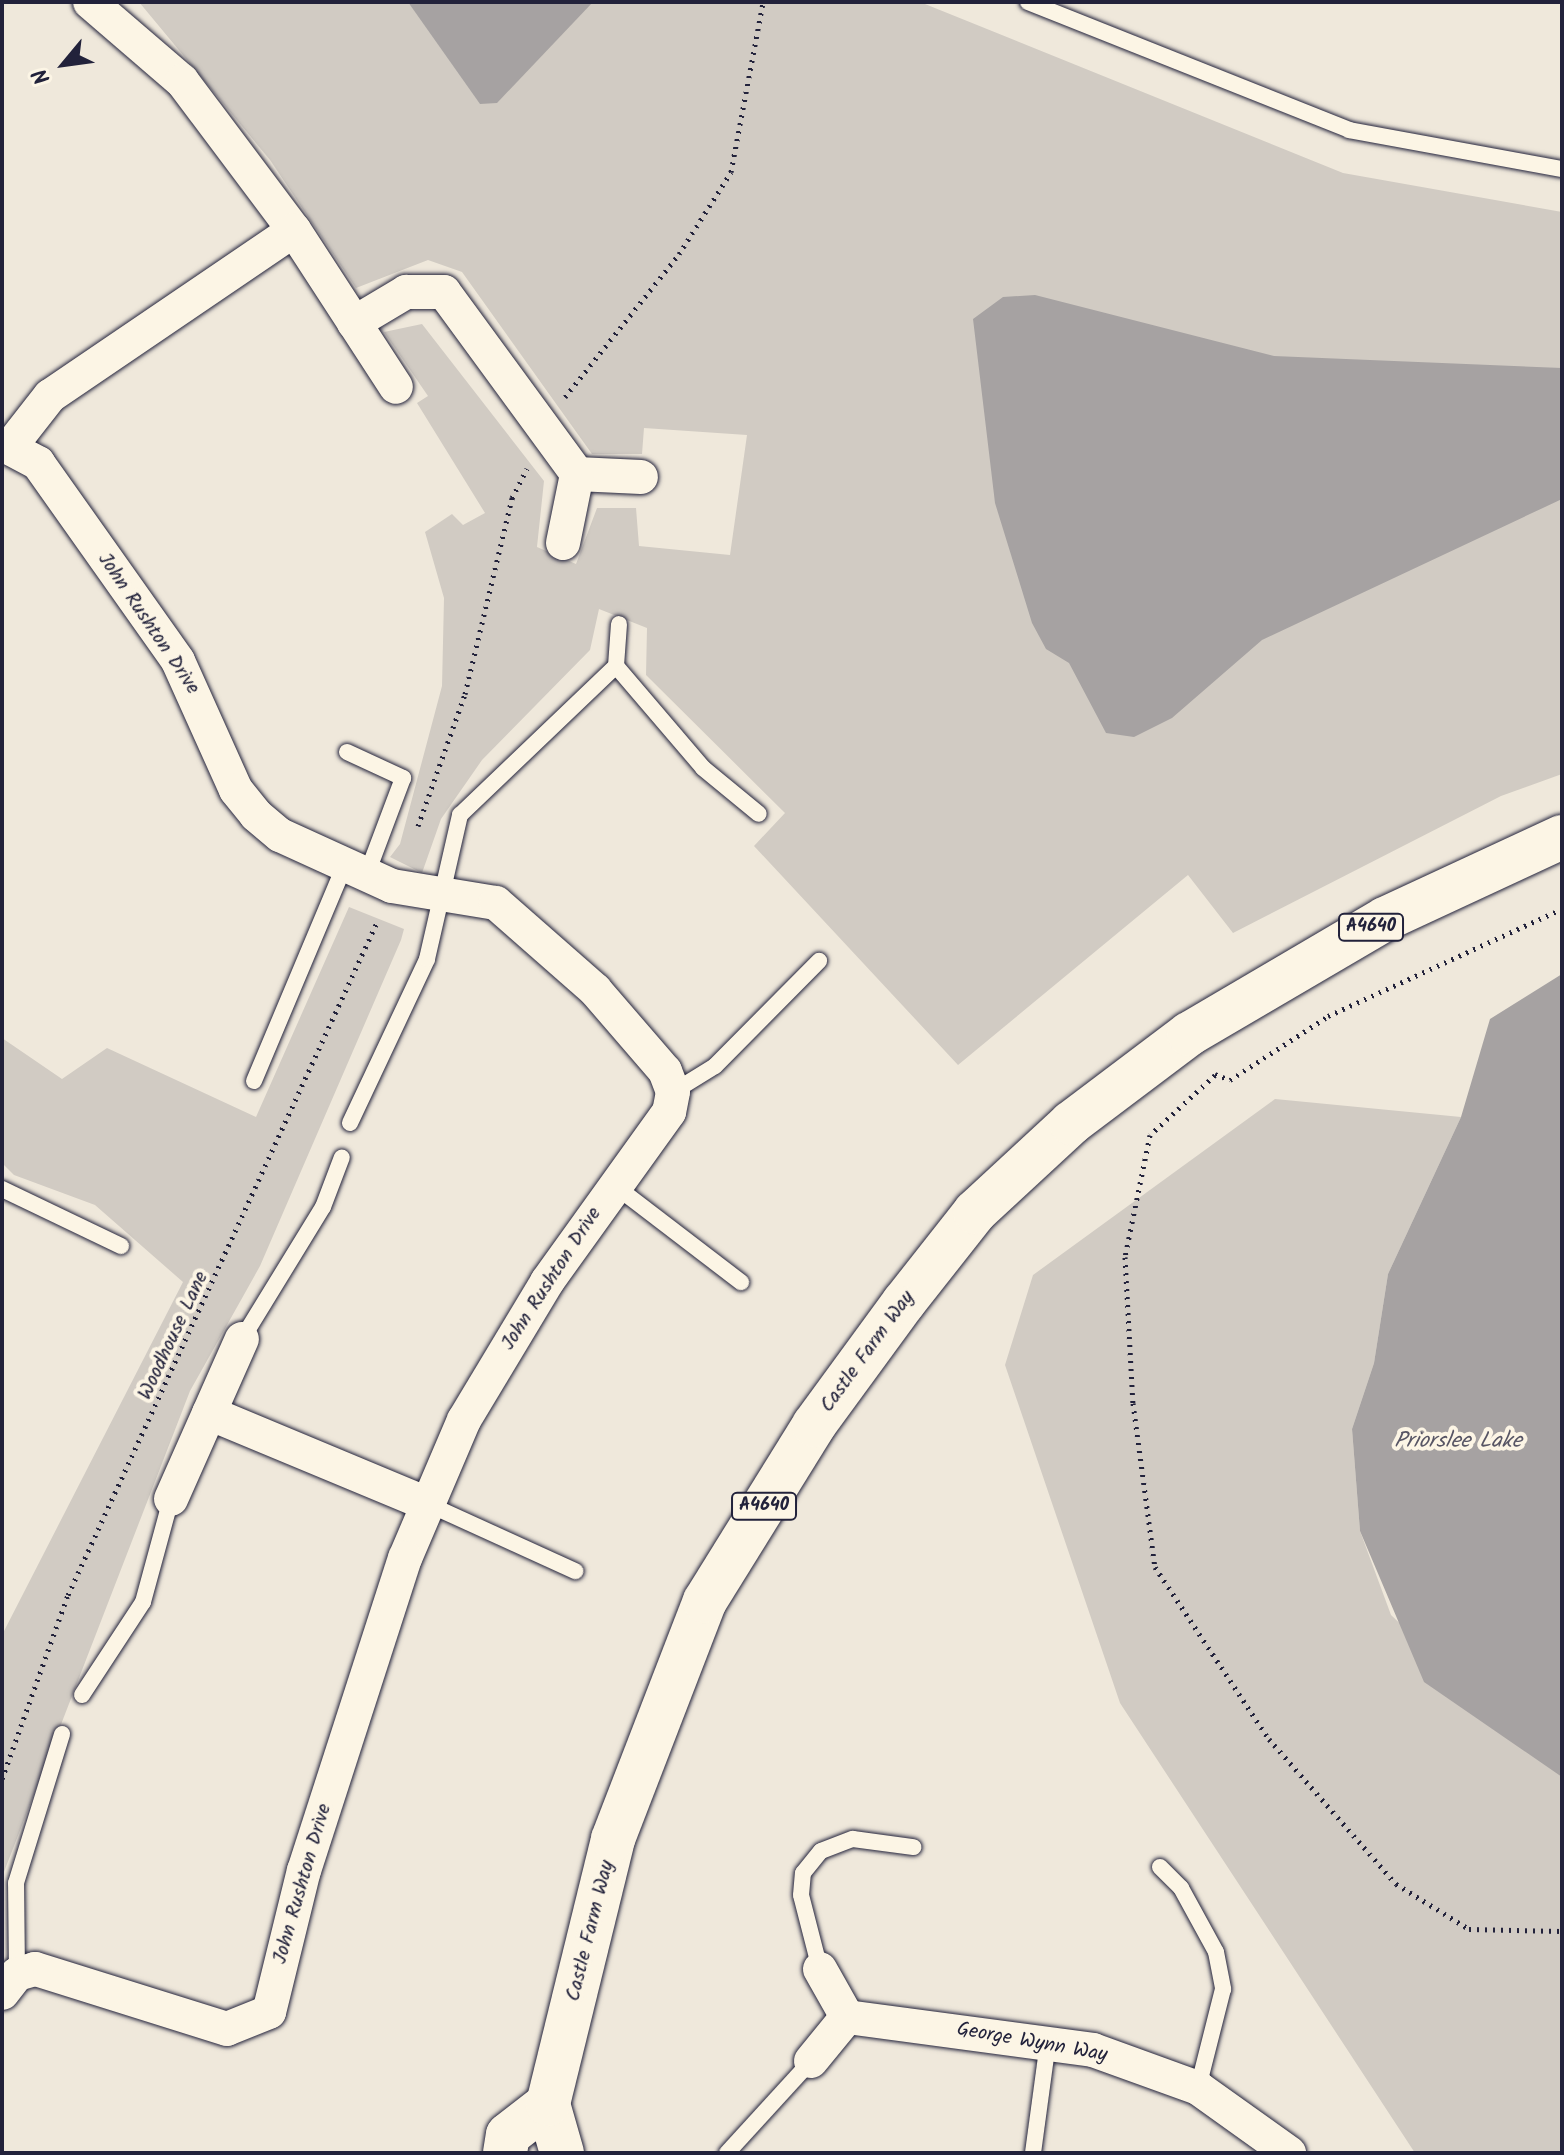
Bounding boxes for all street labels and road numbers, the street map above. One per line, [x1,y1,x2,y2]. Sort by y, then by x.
street label: John Rushton Drive [92,549,204,699]
road number: A4640 [1337,913,1405,941]
street label: John Rushton Drive [497,1203,607,1355]
street label: Woodhouse Lane [134,1268,214,1404]
street label: Castle Farm Way [816,1287,920,1417]
road number: A4640 [730,1492,798,1520]
street label: John Rushton Drive [269,1801,337,1967]
street label: Castle Farm Way [562,1858,620,2004]
street label: George Wynn Way [955,2018,1109,2068]

